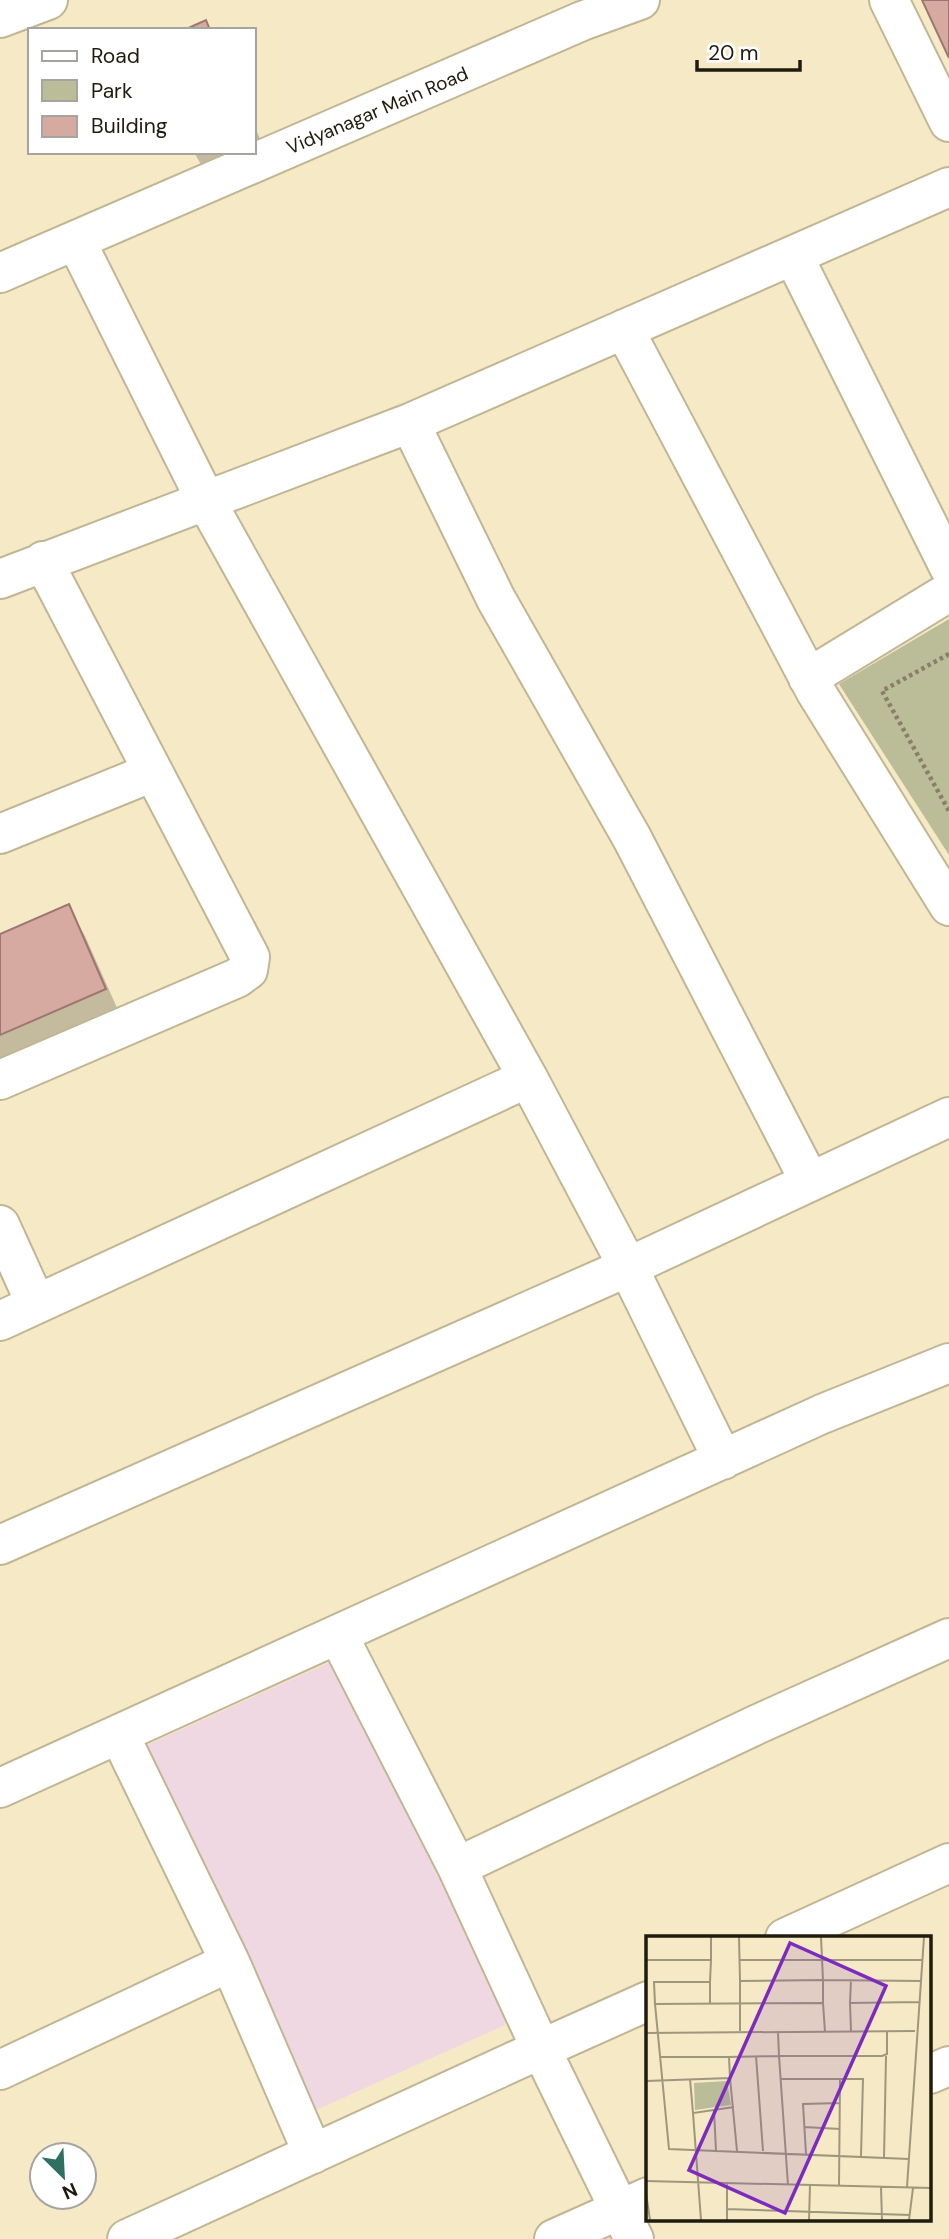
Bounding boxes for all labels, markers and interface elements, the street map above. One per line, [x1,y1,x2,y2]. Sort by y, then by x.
legend [28,28,256,154]
scale bar [697,28,800,72]
text: 20 m [708,39,759,67]
text: Road [91,42,140,70]
street label: Vidyanagar Main Road [283,61,472,160]
text: Park [91,77,133,105]
text: Building [91,112,168,140]
inset map [646,1936,932,2222]
north arrow [28,2141,98,2211]
text: N [58,2177,81,2205]

